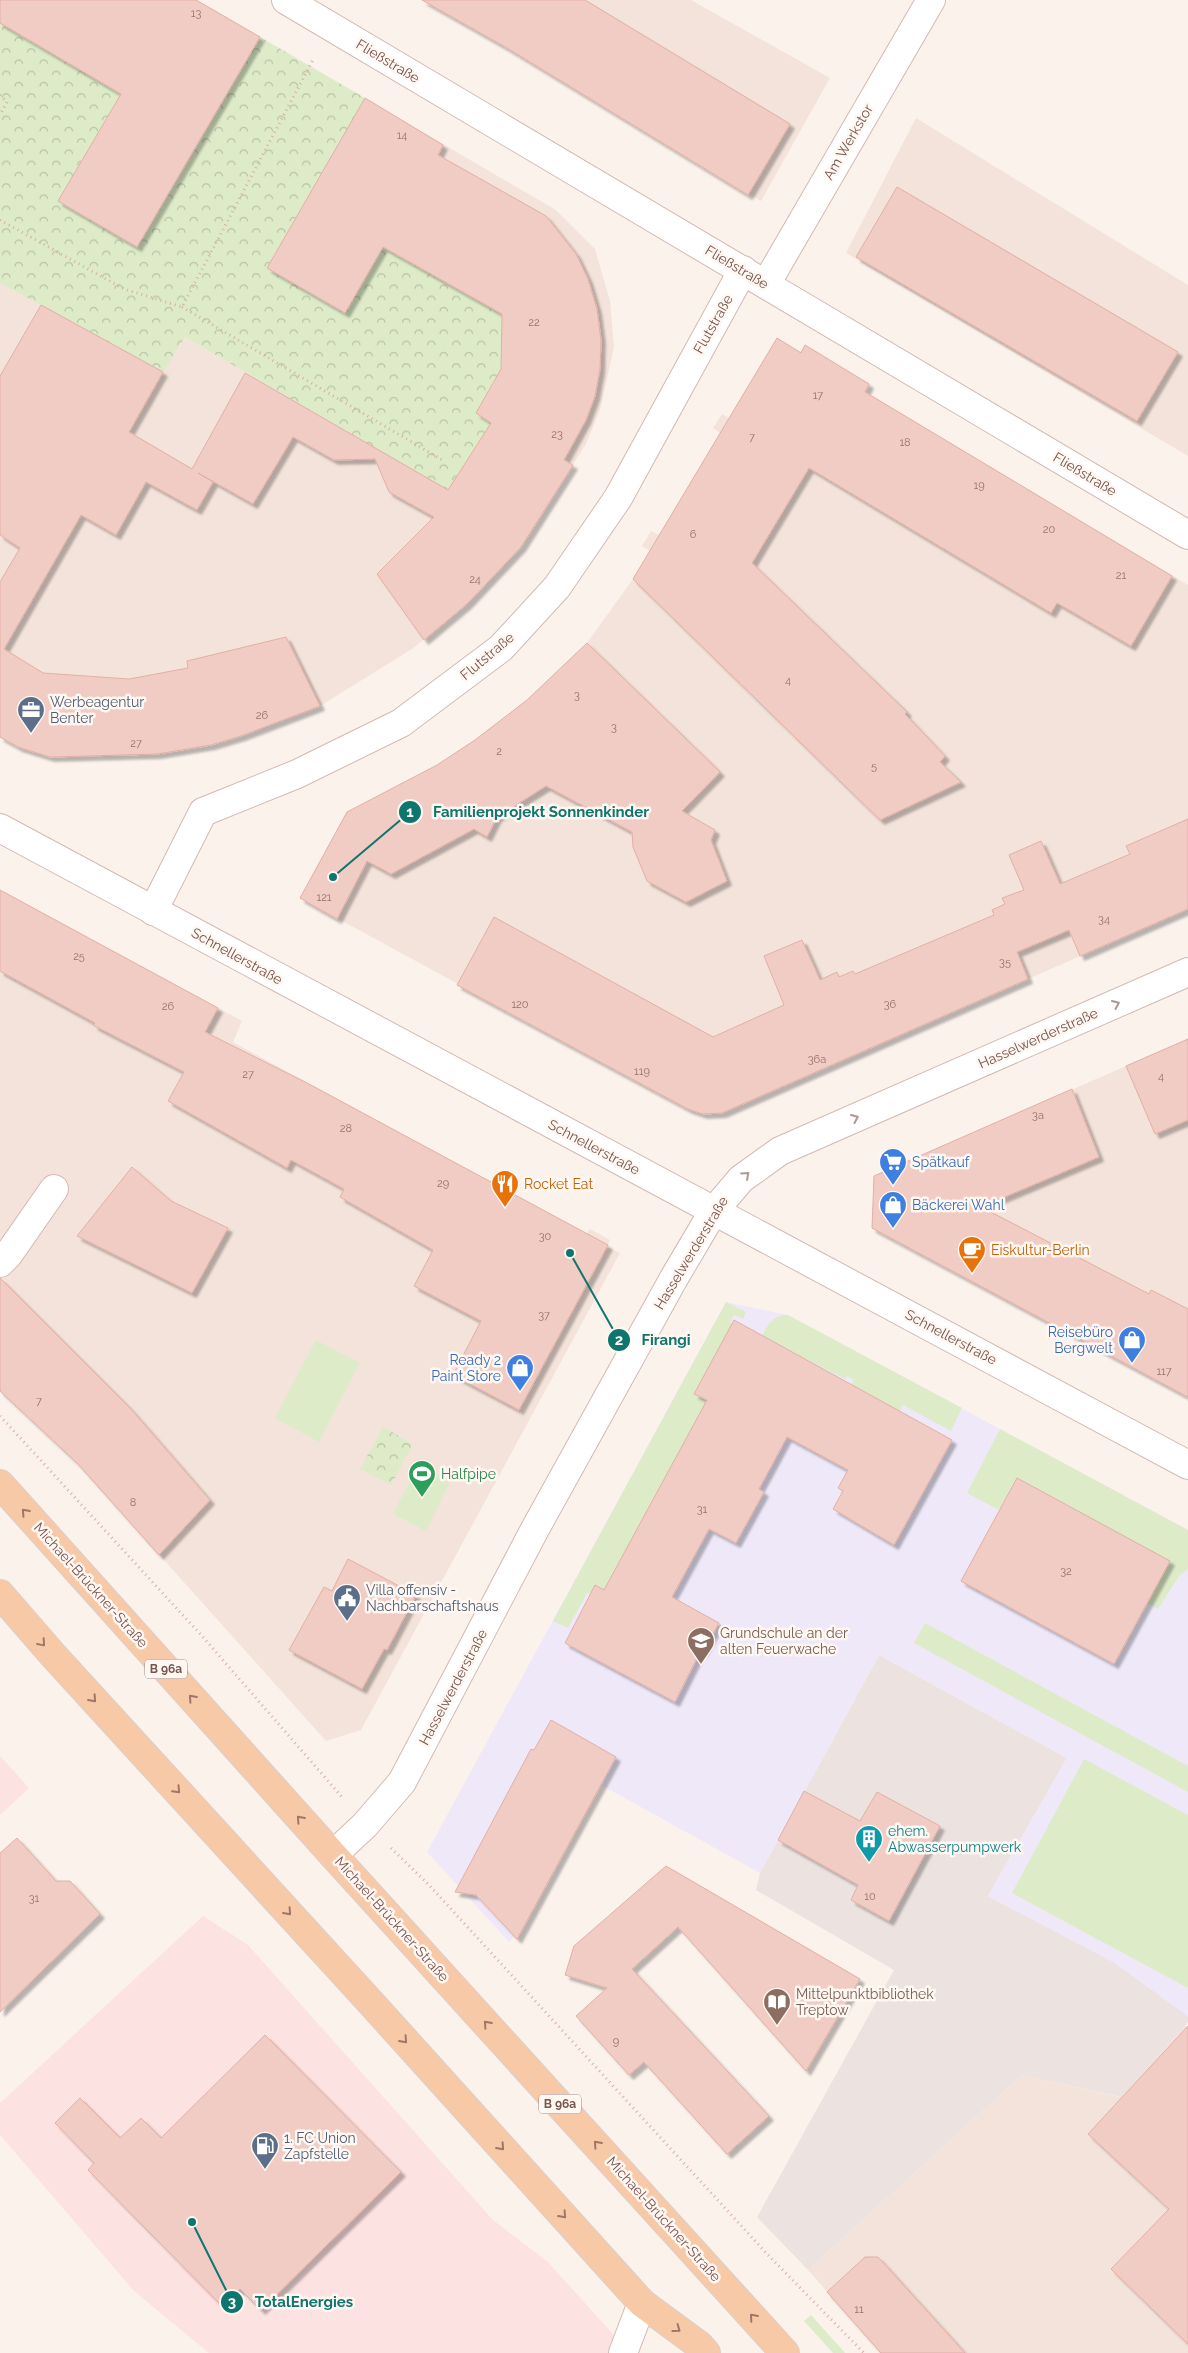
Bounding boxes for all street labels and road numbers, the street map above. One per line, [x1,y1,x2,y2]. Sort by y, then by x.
street label: Fließstraße [353,36,423,86]
street label: Am Werkstor [820,101,876,182]
street label: Fließstraße [702,242,772,292]
street label: Flutstraße [690,292,736,356]
street label: Fließstraße [1050,449,1120,499]
street label: Flutstraße [457,629,517,683]
street label: Schnellerstraße [189,924,285,988]
street label: Hasselwerderstraße [976,1004,1100,1072]
street label: Schnellerstraße [545,1116,643,1178]
street label: Hasselwerderstraße [651,1194,731,1312]
street label: Schnellerstraße [902,1306,1000,1368]
street label: Michael-Brückner-Straße [31,1519,151,1651]
street label: Hasselwerderstraße [416,1626,490,1748]
road number: B 96a [145,1660,187,1678]
street label: Michael-Brückner-Straße [332,1853,452,1985]
road number: B 96a [539,2094,581,2114]
street label: Michael-Brückner-Straße [604,2153,724,2285]

